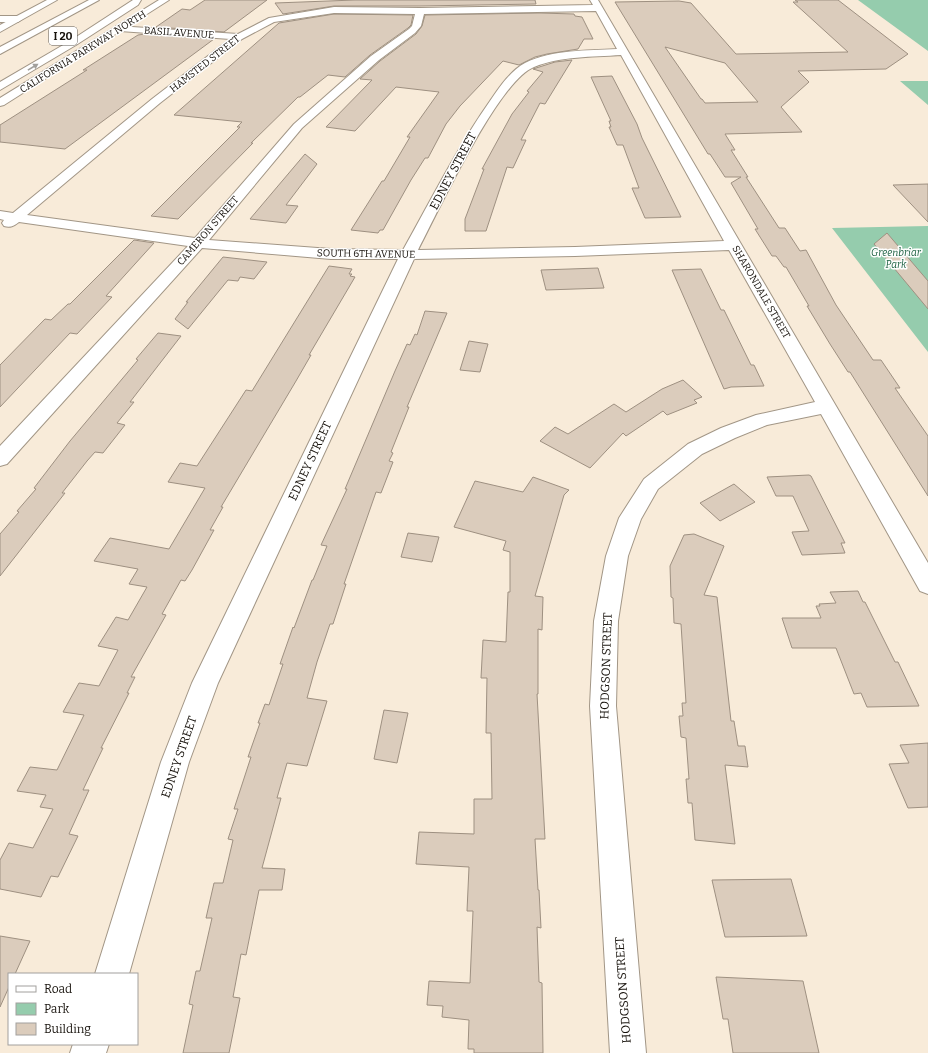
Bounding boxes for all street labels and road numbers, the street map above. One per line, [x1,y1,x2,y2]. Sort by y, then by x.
street label: CALIFORNIA PARKWAY NORTH [18,8,148,96]
street label: BASIL AVENUE [144,25,214,41]
road number: I 20 [49,27,77,45]
street label: HAMSTED STREET [168,33,243,95]
street label: EDNEY STREET [427,130,479,212]
street label: CAMERON STREET [175,194,241,268]
street label: SHARONDALE STREET [729,243,793,341]
street label: SOUTH 6TH AVENUE [317,247,415,261]
street label: EDNEY STREET [286,419,334,503]
street label: HODGSON STREET [597,612,615,720]
street label: EDNEY STREET [158,714,200,800]
street label: HODGSON STREET [612,936,634,1044]

